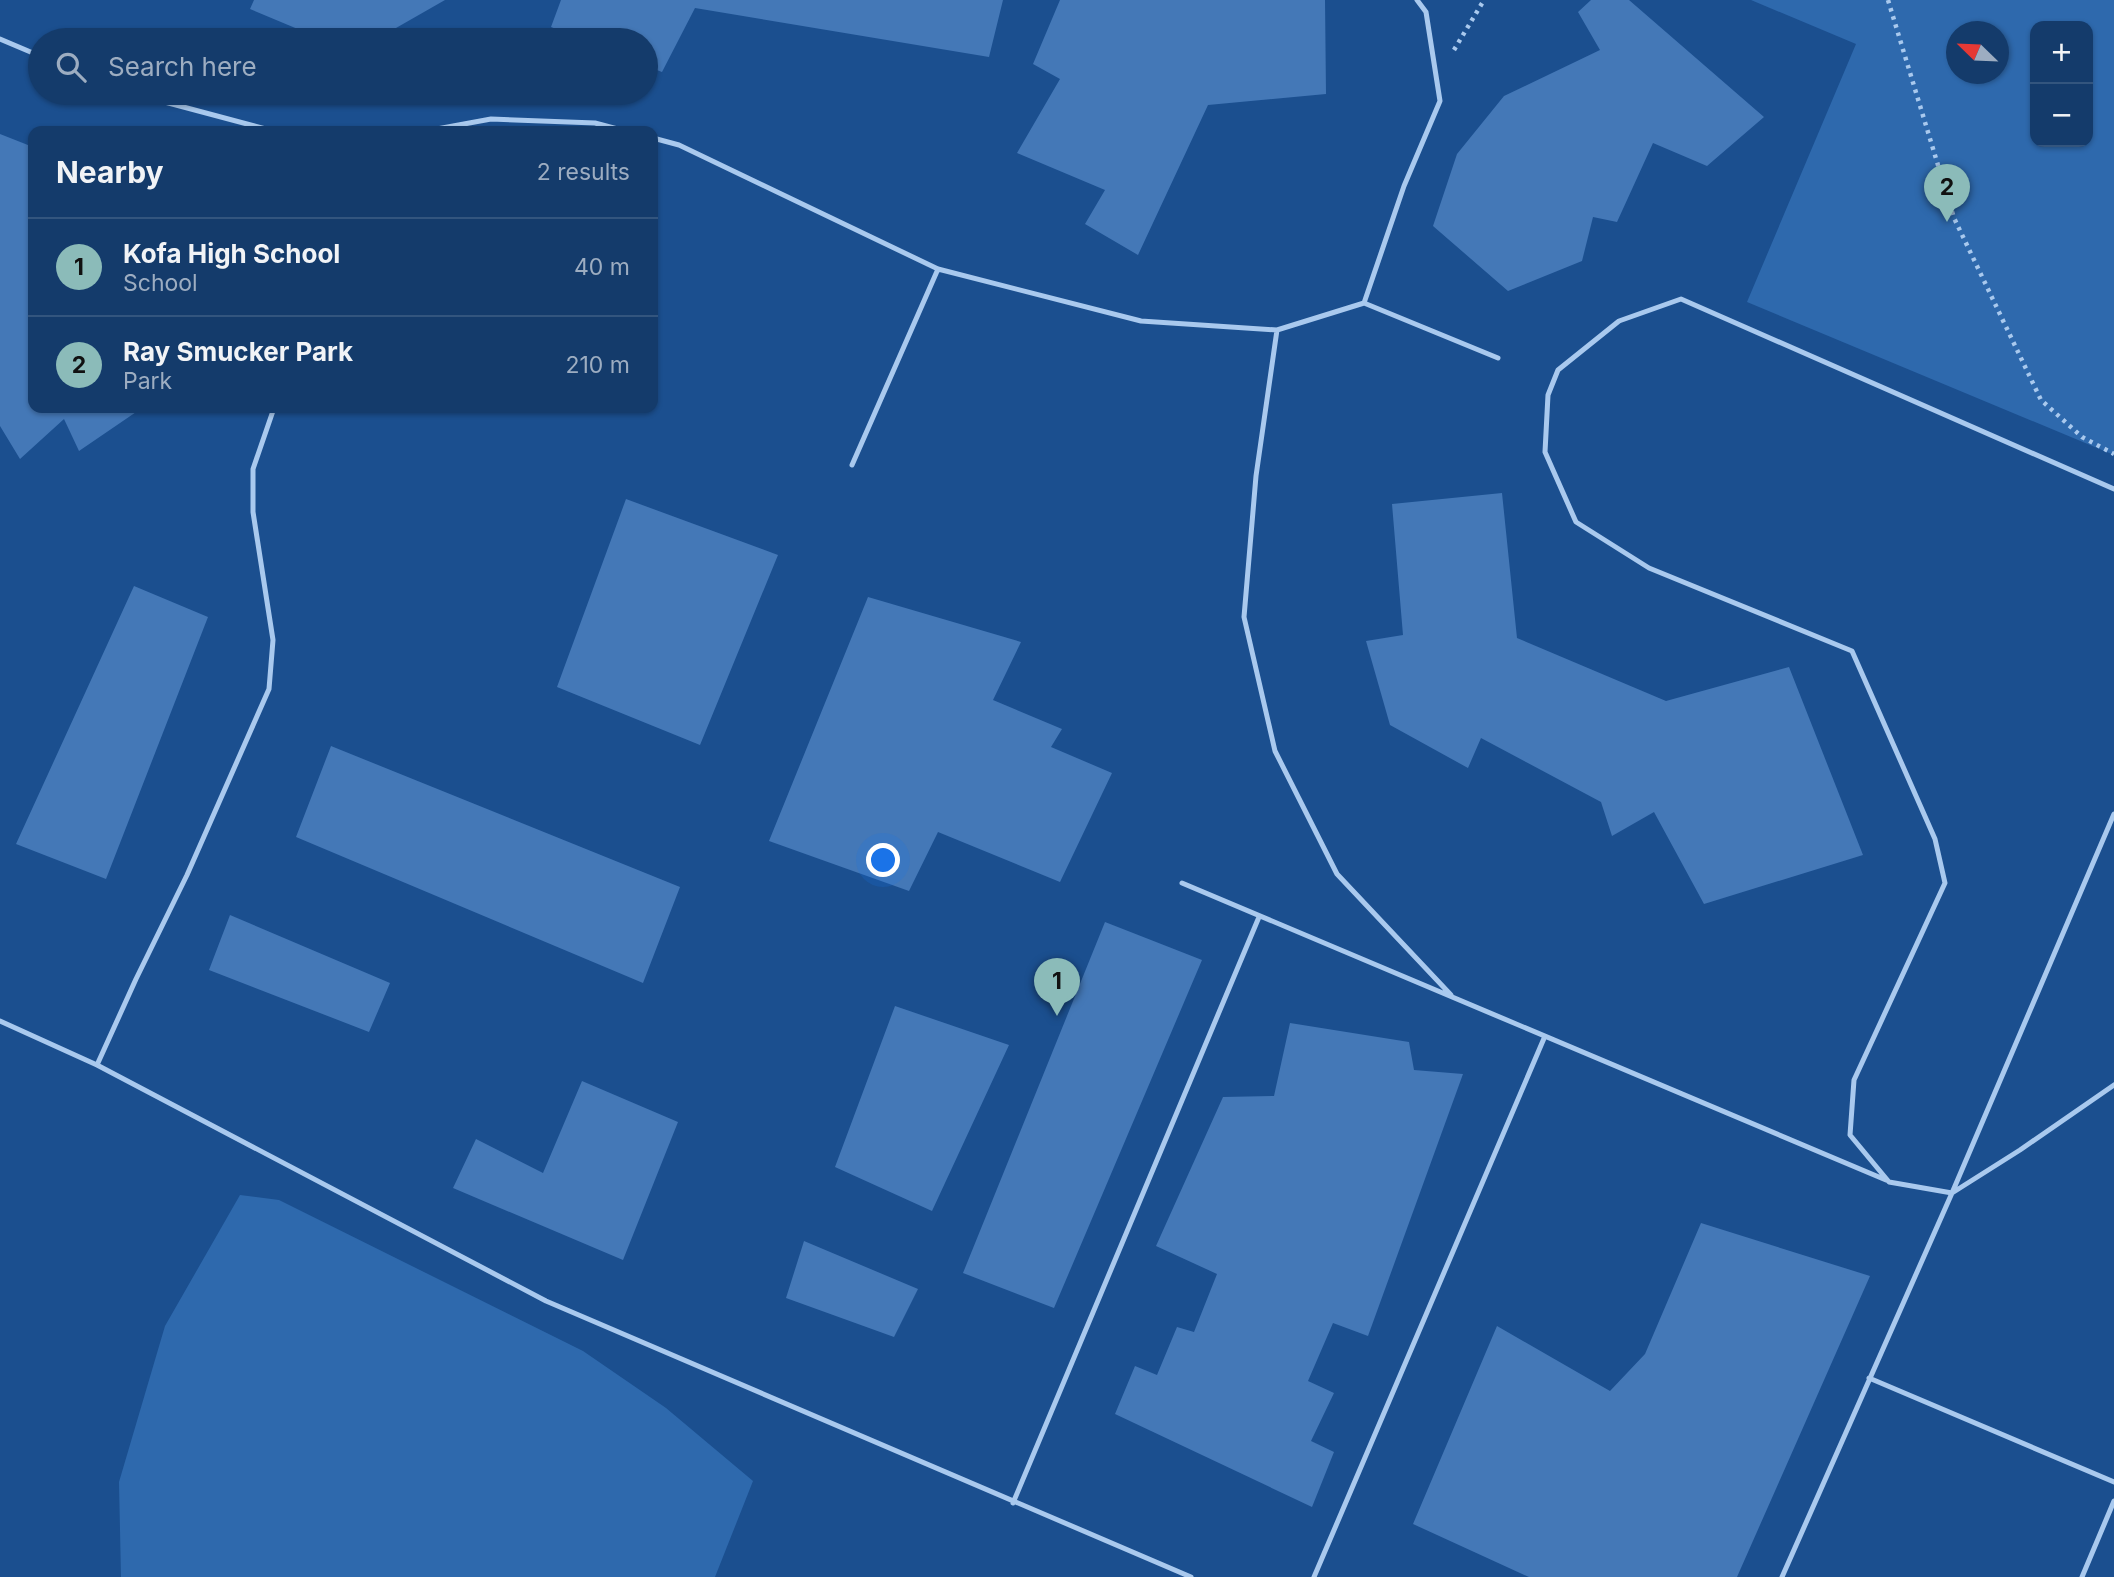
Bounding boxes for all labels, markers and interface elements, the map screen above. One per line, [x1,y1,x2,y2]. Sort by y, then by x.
north arrow [1946,21,2009,84]
map controls [2030,21,2093,147]
button: + [2030,21,2093,84]
search box [28,28,658,105]
icon: search [52,48,90,86]
text: Search here [108,51,257,82]
button: − [2030,84,2093,147]
text: Nearby [56,154,164,190]
text: 2 results [537,158,630,186]
pin: 2 [1924,164,1970,222]
text: Kofa High School [123,238,340,269]
text: 1 [74,253,84,281]
text: 40 m [574,253,630,281]
text: School [123,269,198,297]
text: Ray Smucker Park [123,336,353,367]
text: 2 [72,351,86,379]
text: 210 m [565,351,630,379]
text: Park [123,367,172,395]
your location [866,843,900,877]
pin: 1 [1034,958,1080,1016]

